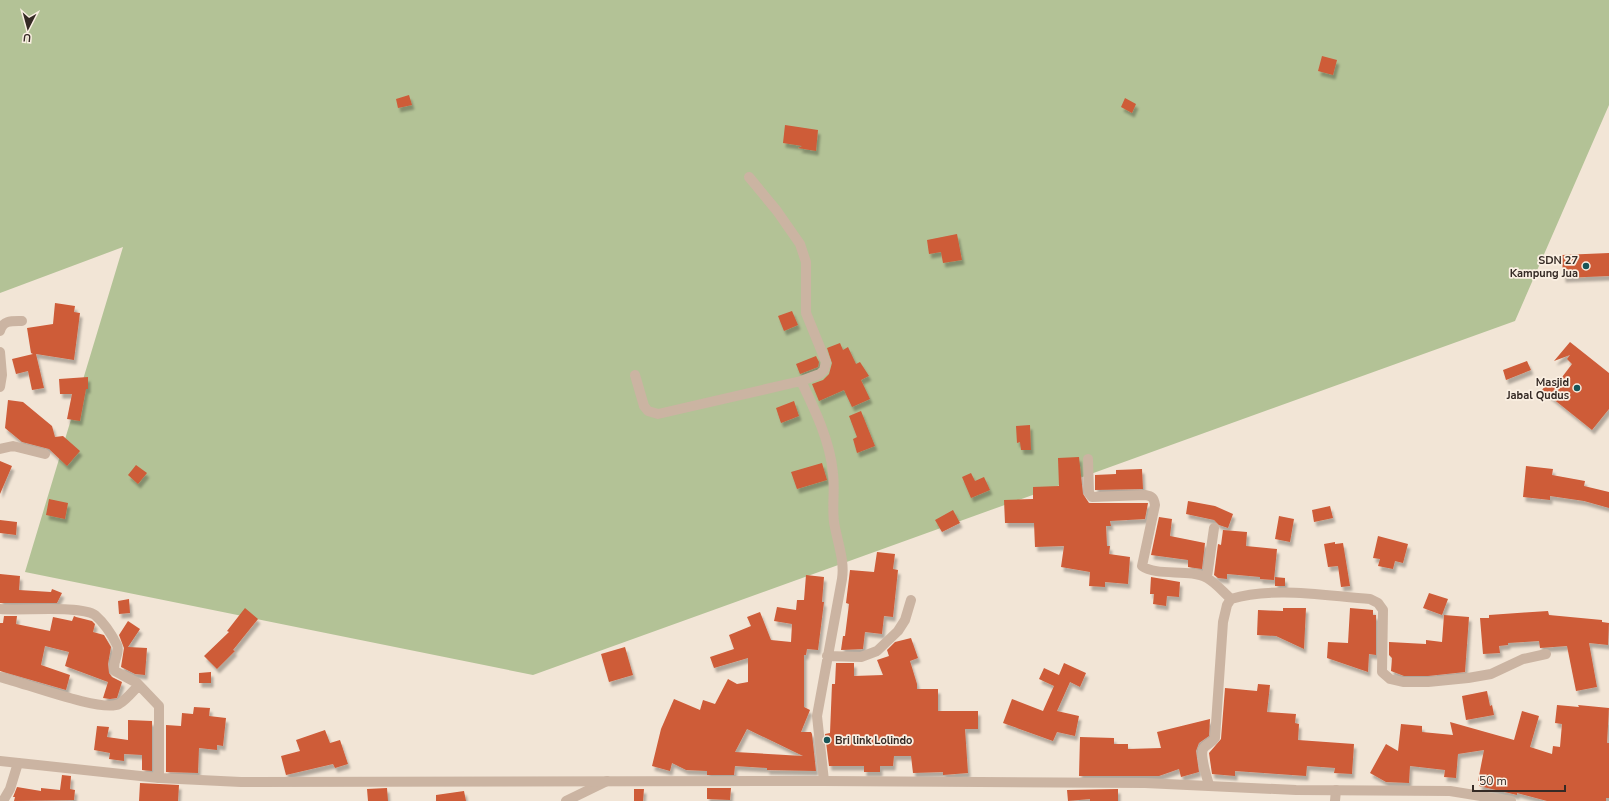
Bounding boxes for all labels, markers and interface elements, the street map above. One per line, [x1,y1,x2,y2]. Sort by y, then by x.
north arrow [8,8,48,48]
text: U [22,30,32,45]
place label: SDN 27 Kampung Jua [1510,253,1578,281]
marker: SDN 27 Kampung Jua [1581,261,1591,271]
place label: Masjid Jabal Qudus [1506,375,1569,403]
marker: Masjid Jabal Qudus [1572,383,1582,393]
place label: Bri link Lolindo [835,733,912,748]
marker: Bri link Lolindo [822,735,832,745]
scale bar [1473,767,1565,793]
text: 50 m [1479,773,1507,789]

